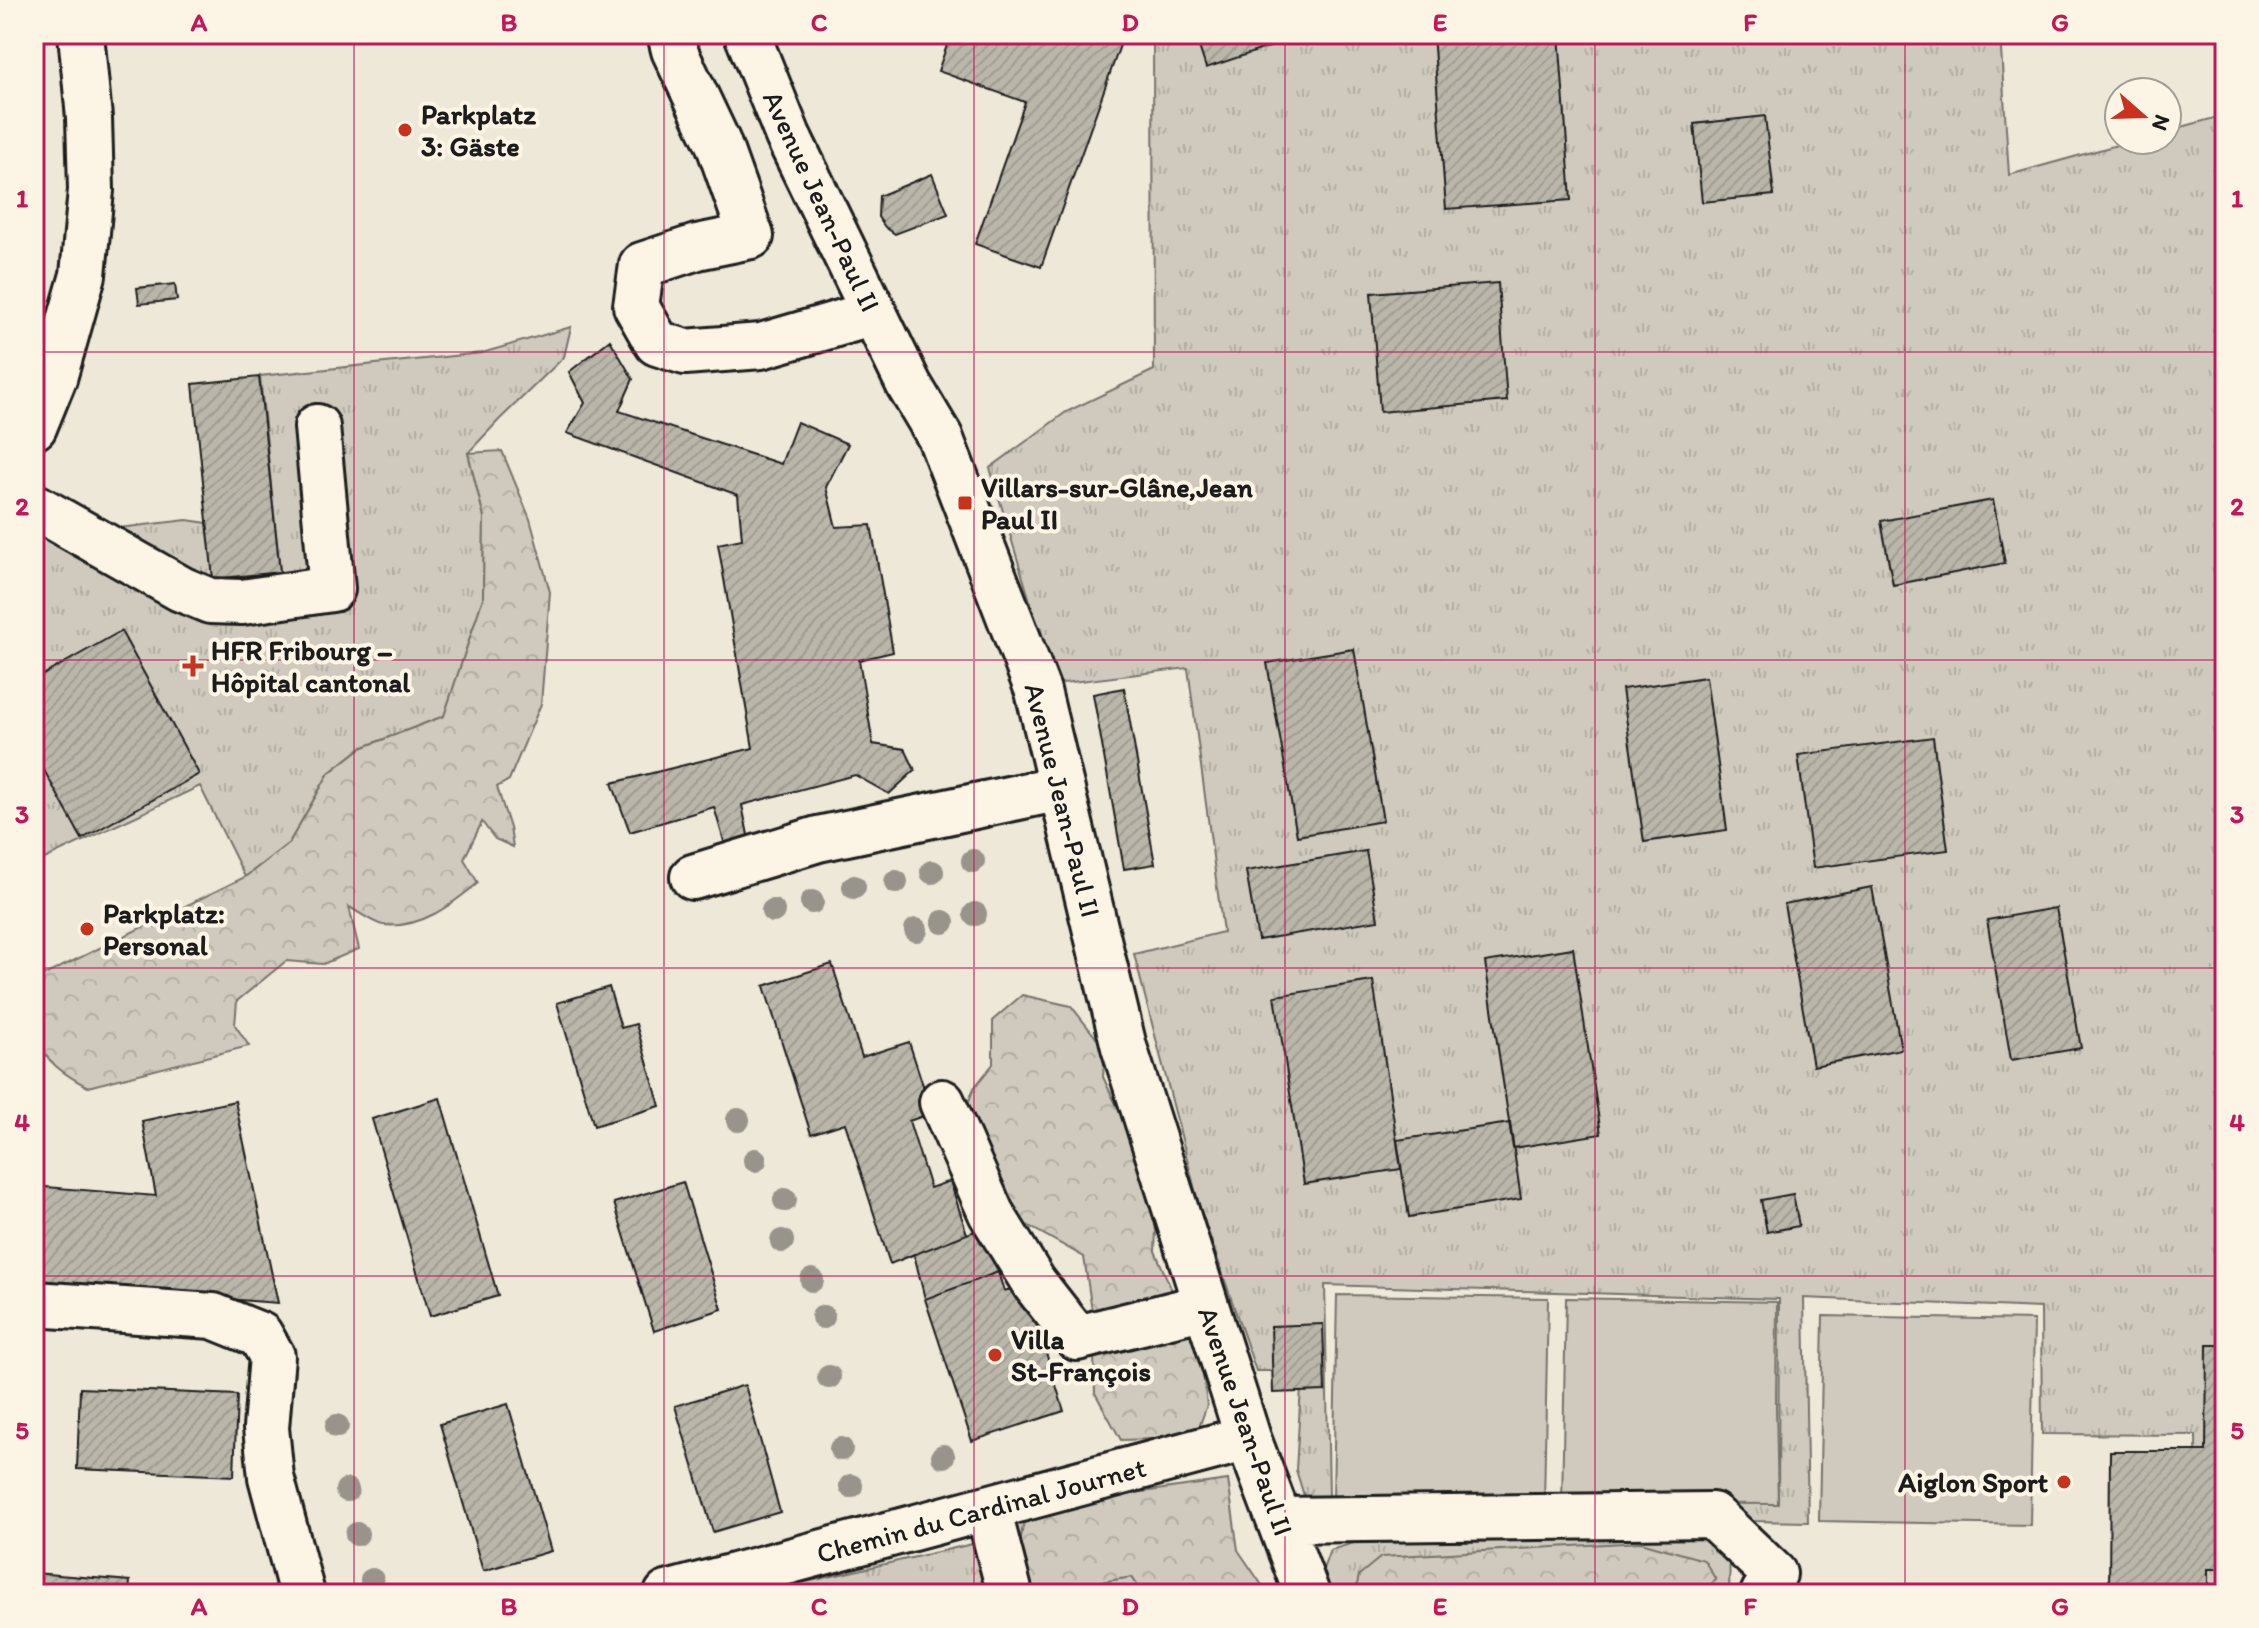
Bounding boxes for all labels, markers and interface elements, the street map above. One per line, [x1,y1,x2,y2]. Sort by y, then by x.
text: A [190,6,208,38]
text: B [501,6,518,38]
text: C [811,6,828,38]
text: D [1121,6,1139,38]
text: E [1433,6,1447,38]
text: F [1743,6,1757,38]
text: G [2051,6,2069,38]
north arrow [2103,76,2183,156]
street label: Avenue Jean-Paul II [756,85,888,317]
place label: Parkplatz 3: Gäste [421,97,537,163]
text: N [2146,111,2177,134]
marker: Parkplatz 3: Gäste [396,121,414,139]
text: 1 [16,182,28,214]
text: 1 [2231,182,2243,214]
place label: Villars-sur-Glâne,Jean Paul II [981,470,1253,536]
text: 2 [15,490,29,522]
text: 2 [2230,490,2244,522]
marker: Villars-sur-Glâne,Jean Paul II [956,494,974,512]
place label: HFR Fribourg – Hôpital cantonal [211,633,410,699]
marker: HFR Fribourg – Hôpital cantonal [182,655,204,677]
street label: Avenue Jean-Paul II [1018,680,1108,920]
text: 3 [15,798,29,830]
text: 3 [2230,798,2244,830]
place label: Parkplatz: Personal [103,896,225,962]
marker: Parkplatz: Personal [78,920,96,938]
text: 4 [14,1106,30,1138]
text: 4 [2229,1106,2245,1138]
street label: Avenue Jean-Paul II [1191,1302,1301,1540]
place label: Villa St-François [1011,1322,1151,1388]
marker: Villa St-François [986,1346,1004,1364]
text: 5 [15,1414,29,1446]
text: 5 [2230,1414,2244,1446]
street label: Chemin du Cardinal Journet [813,1450,1149,1570]
place label: Aiglon Sport [1897,1465,2048,1499]
marker: Aiglon Sport [2055,1473,2073,1491]
text: A [190,1590,208,1622]
text: B [501,1590,518,1622]
text: C [811,1590,828,1622]
text: D [1121,1590,1139,1622]
text: E [1433,1590,1447,1622]
text: F [1743,1590,1757,1622]
text: G [2051,1590,2069,1622]

